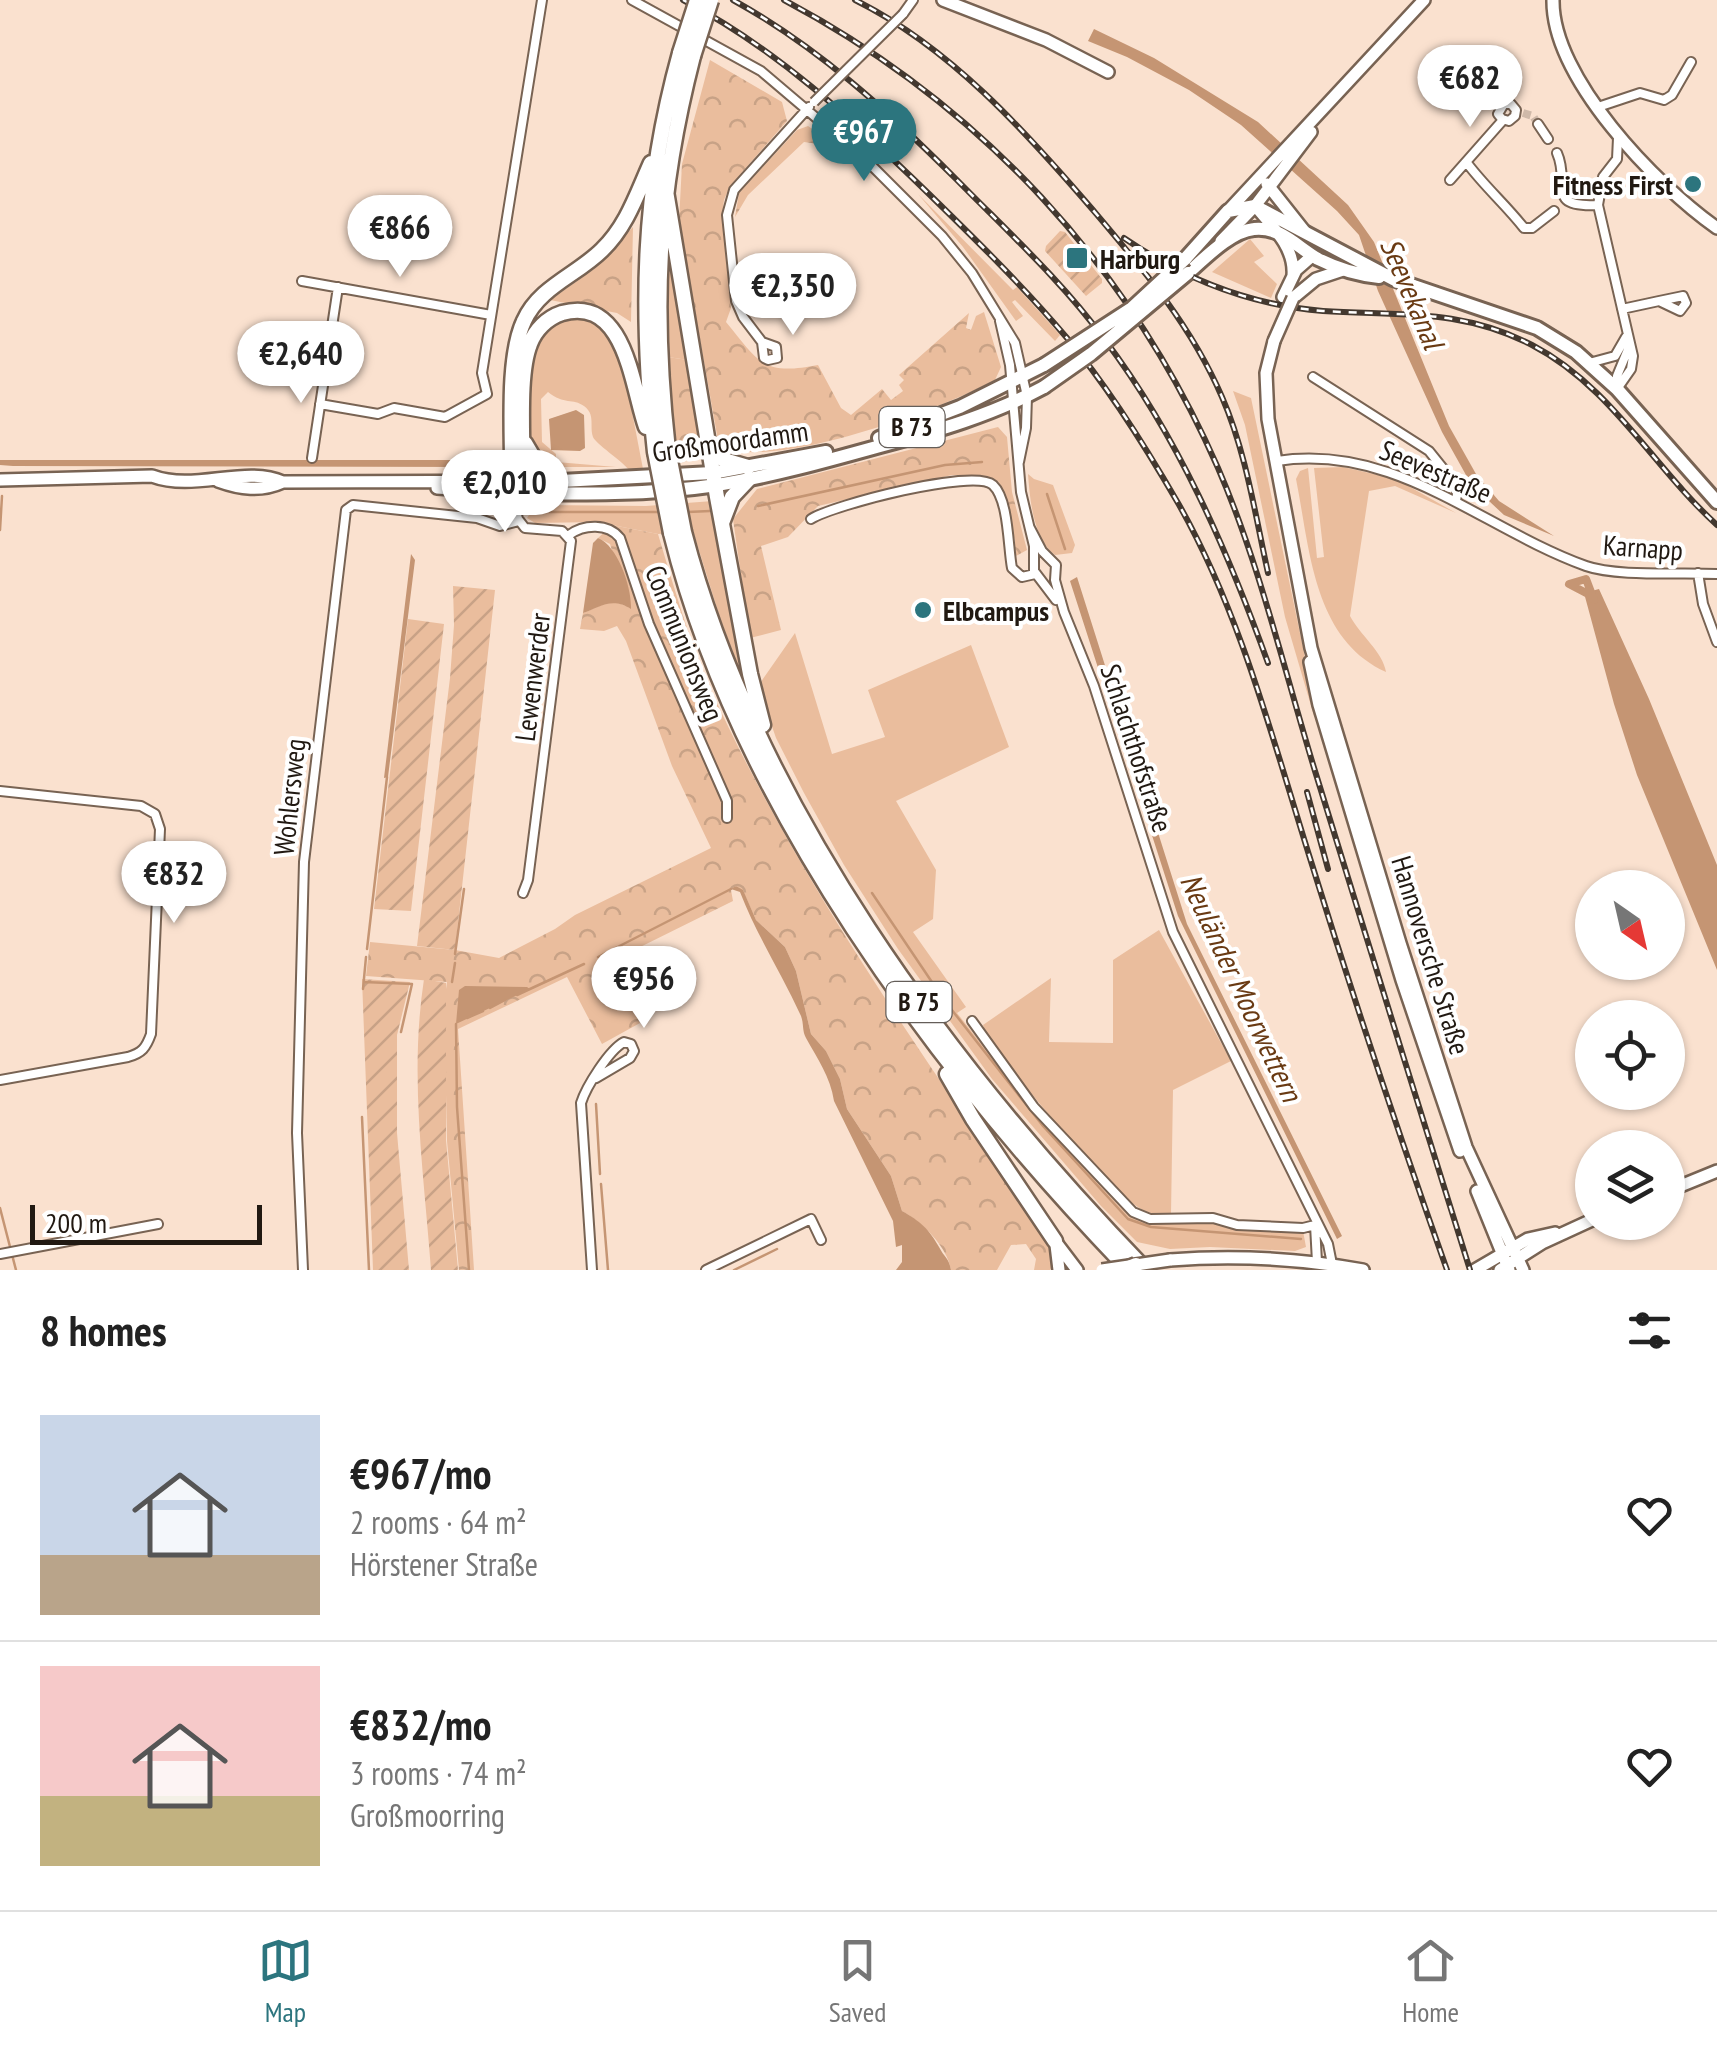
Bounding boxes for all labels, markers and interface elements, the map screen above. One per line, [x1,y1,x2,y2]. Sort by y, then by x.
pin: €682 [1411,45,1529,130]
text: €682 [1439,56,1501,98]
pin: €967 [805,99,923,184]
text: €967 [833,110,895,152]
place label: Fitness First [1553,166,1673,203]
marker: Fitness First [1682,173,1704,195]
pin: €866 [341,195,459,280]
text: €866 [369,206,431,248]
water label: Seevekanal [1372,232,1455,357]
place label: Harburg [1100,240,1180,277]
marker: Harburg [1064,245,1090,271]
pin: €2,350 [712,253,874,338]
text: €2,350 [751,264,835,306]
pin: €2,640 [220,321,382,406]
text: €2,640 [259,332,343,374]
road number: B 73 [880,407,944,447]
street label: Großmoordamm [650,412,810,470]
street label: Seevestraße [1374,431,1498,511]
pin: €2,010 [424,450,586,535]
text: €2,010 [463,461,547,503]
street label: Karnapp [1602,526,1684,568]
street label: Communionsweg [637,560,733,726]
place label: Elbcampus [943,592,1049,629]
marker: Elbcampus [912,599,934,621]
street label: Lewenwerder [506,611,558,743]
street label: Schlachthofstraße [1092,659,1182,837]
street label: Wohlersweg [264,737,314,857]
pin: €832 [115,841,233,926]
street label: Hannoversche Straße [1383,851,1479,1059]
text: €832 [143,852,205,894]
water label: Neuländer Moorwettern [1172,867,1313,1109]
north arrow [1575,870,1685,980]
map controls [1575,870,1685,1240]
pin: €956 [585,946,703,1031]
text: €956 [613,957,675,999]
road number: B 75 [886,982,952,1022]
button: locate [1575,1000,1685,1110]
button: layers [1575,1130,1685,1240]
scale bar [30,1200,262,1244]
text: 200 m [45,1204,107,1241]
text: 8 homes [40,1303,167,1358]
icon: filters [1622,1303,1677,1358]
text: €967/mo [350,1446,492,1501]
icon: home [120,1455,240,1575]
icon: heart [1622,1488,1677,1543]
text: 2 rooms · 64 m² [350,1501,527,1543]
text: Hörstener Straße [350,1543,538,1585]
text: €832/mo [350,1697,492,1752]
icon: home [120,1706,240,1826]
icon: heart [1622,1739,1677,1794]
text: 3 rooms · 74 m² [350,1752,527,1794]
text: Großmoorring [350,1794,505,1836]
tab: Map [258,1933,313,2030]
tab: Saved [829,1933,886,2030]
tab: Home [1402,1933,1459,2030]

